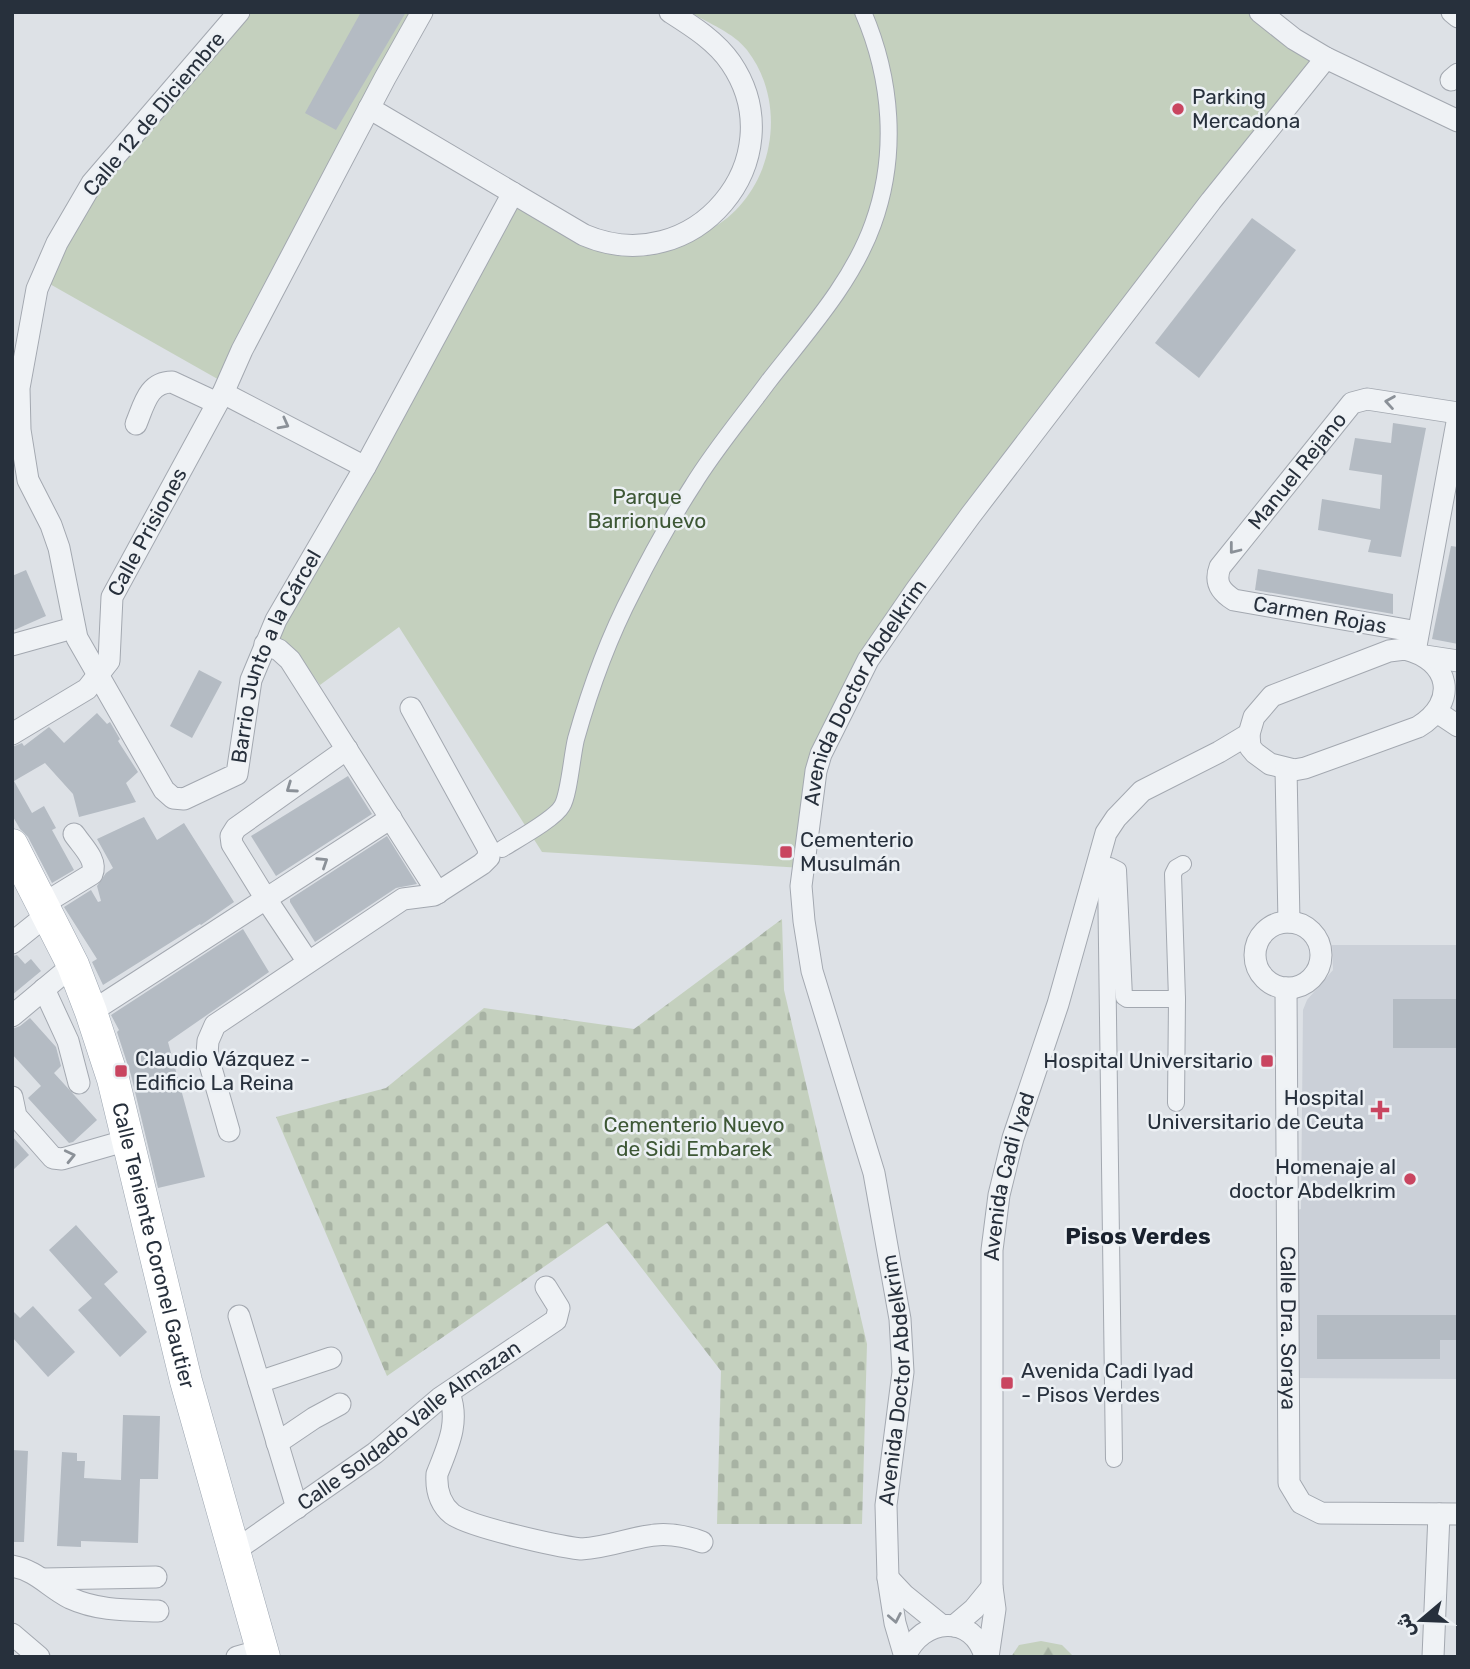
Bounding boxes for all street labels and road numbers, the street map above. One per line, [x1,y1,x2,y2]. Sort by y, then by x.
street label: Calle 12 de Diciembre [77,26,230,201]
street label: Manuel Rejano [1242,407,1352,534]
street label: Calle Prisiones [102,463,192,600]
street label: Barrio Junto a la Cárcel [226,545,326,765]
street label: Avenida Doctor Abdelkrim [799,574,932,807]
street label: Carmen Rojas [1251,590,1389,639]
street label: Avenida Cadi Iyad [979,1089,1040,1261]
street label: Calle Teniente Coronel Gautier [107,1100,201,1392]
street label: Calle Dra. Soraya [1276,1246,1302,1410]
street label: Avenida Doctor Abdelkrim [873,1253,915,1507]
street label: Calle Soldado Valle Almazan [292,1334,525,1515]

